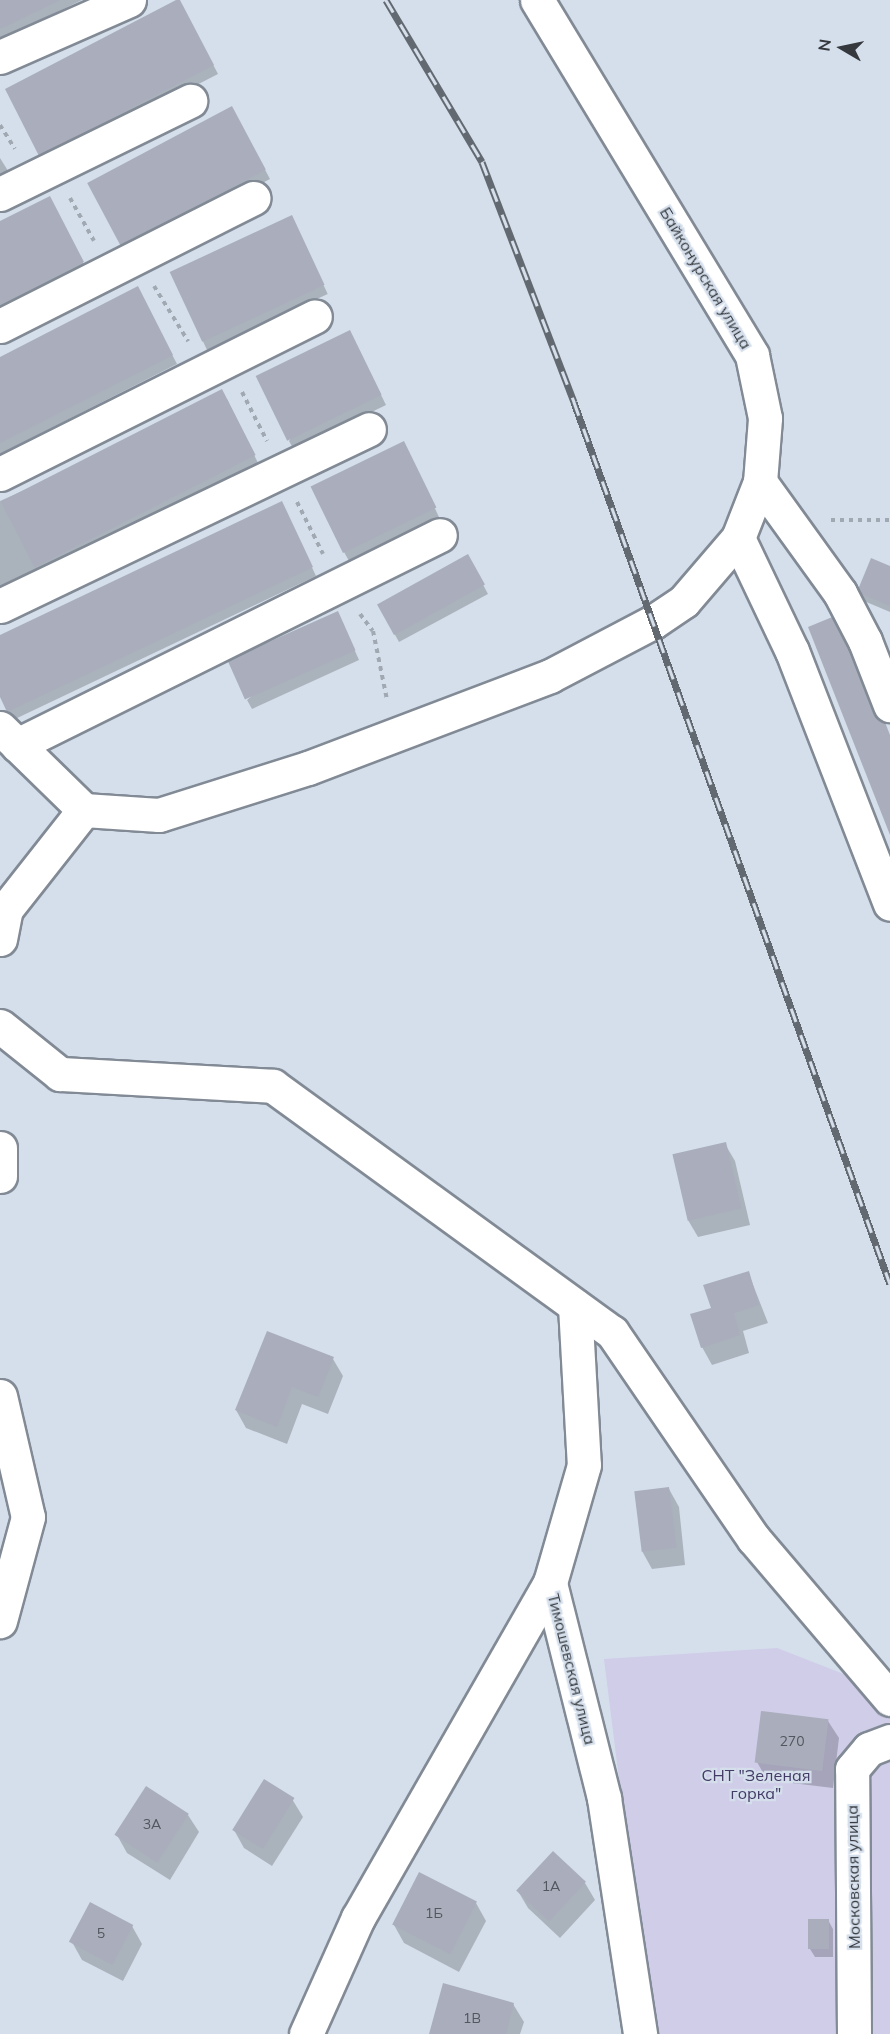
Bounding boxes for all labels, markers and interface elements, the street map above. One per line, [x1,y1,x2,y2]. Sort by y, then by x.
north arrow [812,18,872,78]
text: N [813,38,835,53]
street label: Байконурская улица [656,204,756,352]
street label: Тимошевская улица [544,1592,600,1746]
house number: 270 [779,1733,805,1749]
park label: СНТ "Зеленая горка" [702,1765,810,1803]
street label: Московская улица [842,1805,864,1949]
house number: 3А [143,1816,161,1832]
house number: 1А [542,1878,560,1894]
house number: 1Б [425,1905,443,1921]
house number: 5 [97,1925,105,1941]
house number: 1В [463,2010,481,2026]

